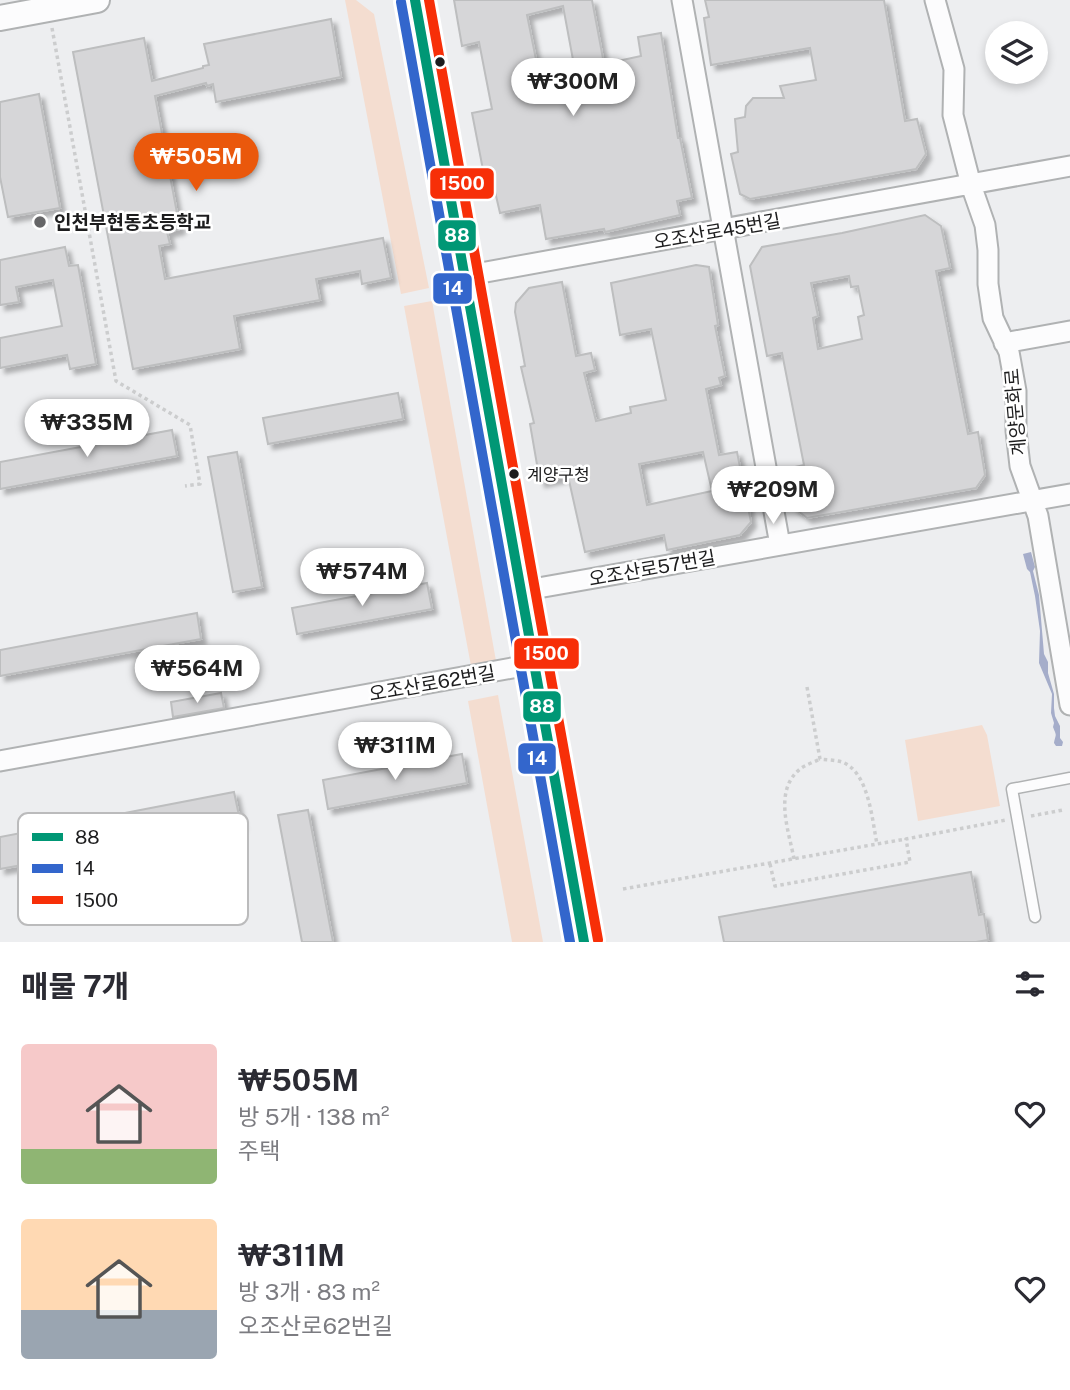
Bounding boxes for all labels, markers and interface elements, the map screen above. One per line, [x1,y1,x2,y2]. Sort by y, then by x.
map controls [985,21,1048,84]
button: layers [985,21,1048,84]
unlabelled marker [433,55,447,69]
pin: ₩300M [524,58,622,118]
text: ₩300M [527,67,619,94]
pin: ₩505M [147,134,245,193]
text: ₩505M [150,142,242,169]
line badge: 1500 [429,167,495,200]
text: 1500 [439,172,485,194]
street label: 오조산로45번길 [652,209,782,253]
place label: 인천부현동초등학교 [54,211,211,233]
marker: 인천부현동초등학교 [32,214,48,230]
line badge: 88 [437,219,477,252]
text: 88 [444,224,470,246]
line badge: 14 [432,272,473,305]
text: 14 [443,277,463,299]
street label: 계양문화로 [1000,368,1030,456]
pin: ₩335M [38,400,136,459]
text: ₩335M [41,408,133,435]
place label: 계양구청 [527,465,590,485]
pin: ₩209M [724,466,822,526]
marker: 계양구청 [507,467,521,481]
text: ₩209M [727,475,819,502]
street label: 오조산로57번길 [587,546,717,590]
pin: ₩574M [313,548,411,608]
text: ₩574M [316,557,408,584]
line badge: 1500 [513,637,580,670]
text: 1500 [523,642,569,664]
pin: ₩564M [148,646,246,705]
text: ₩564M [151,654,243,681]
street label: 오조산로62번길 [367,661,497,705]
line badge: 88 [522,690,562,723]
text: 88 [529,695,555,717]
pin: ₩311M [346,722,444,782]
text: ₩311M [354,731,436,758]
line badge: 14 [517,742,557,775]
text: 14 [527,747,547,769]
legend [18,813,248,925]
text: 88 [75,826,99,848]
text: 14 [75,857,95,879]
text: 1500 [75,889,118,911]
icon: filters [1011,965,1049,1003]
text: 매물 7개 [21,968,129,1004]
text: ₩505M [238,1062,359,1098]
icon: home [77,1072,161,1156]
icon: heart [1011,1095,1049,1133]
text: 방 5개 · 138 m² [238,1103,389,1130]
text: 주택 [238,1137,280,1164]
text: ₩311M [238,1237,345,1273]
icon: home [77,1247,161,1331]
icon: heart [1011,1270,1049,1308]
text: 방 3개 · 83 m² [238,1278,380,1305]
text: 오조산로62번길 [238,1312,393,1339]

